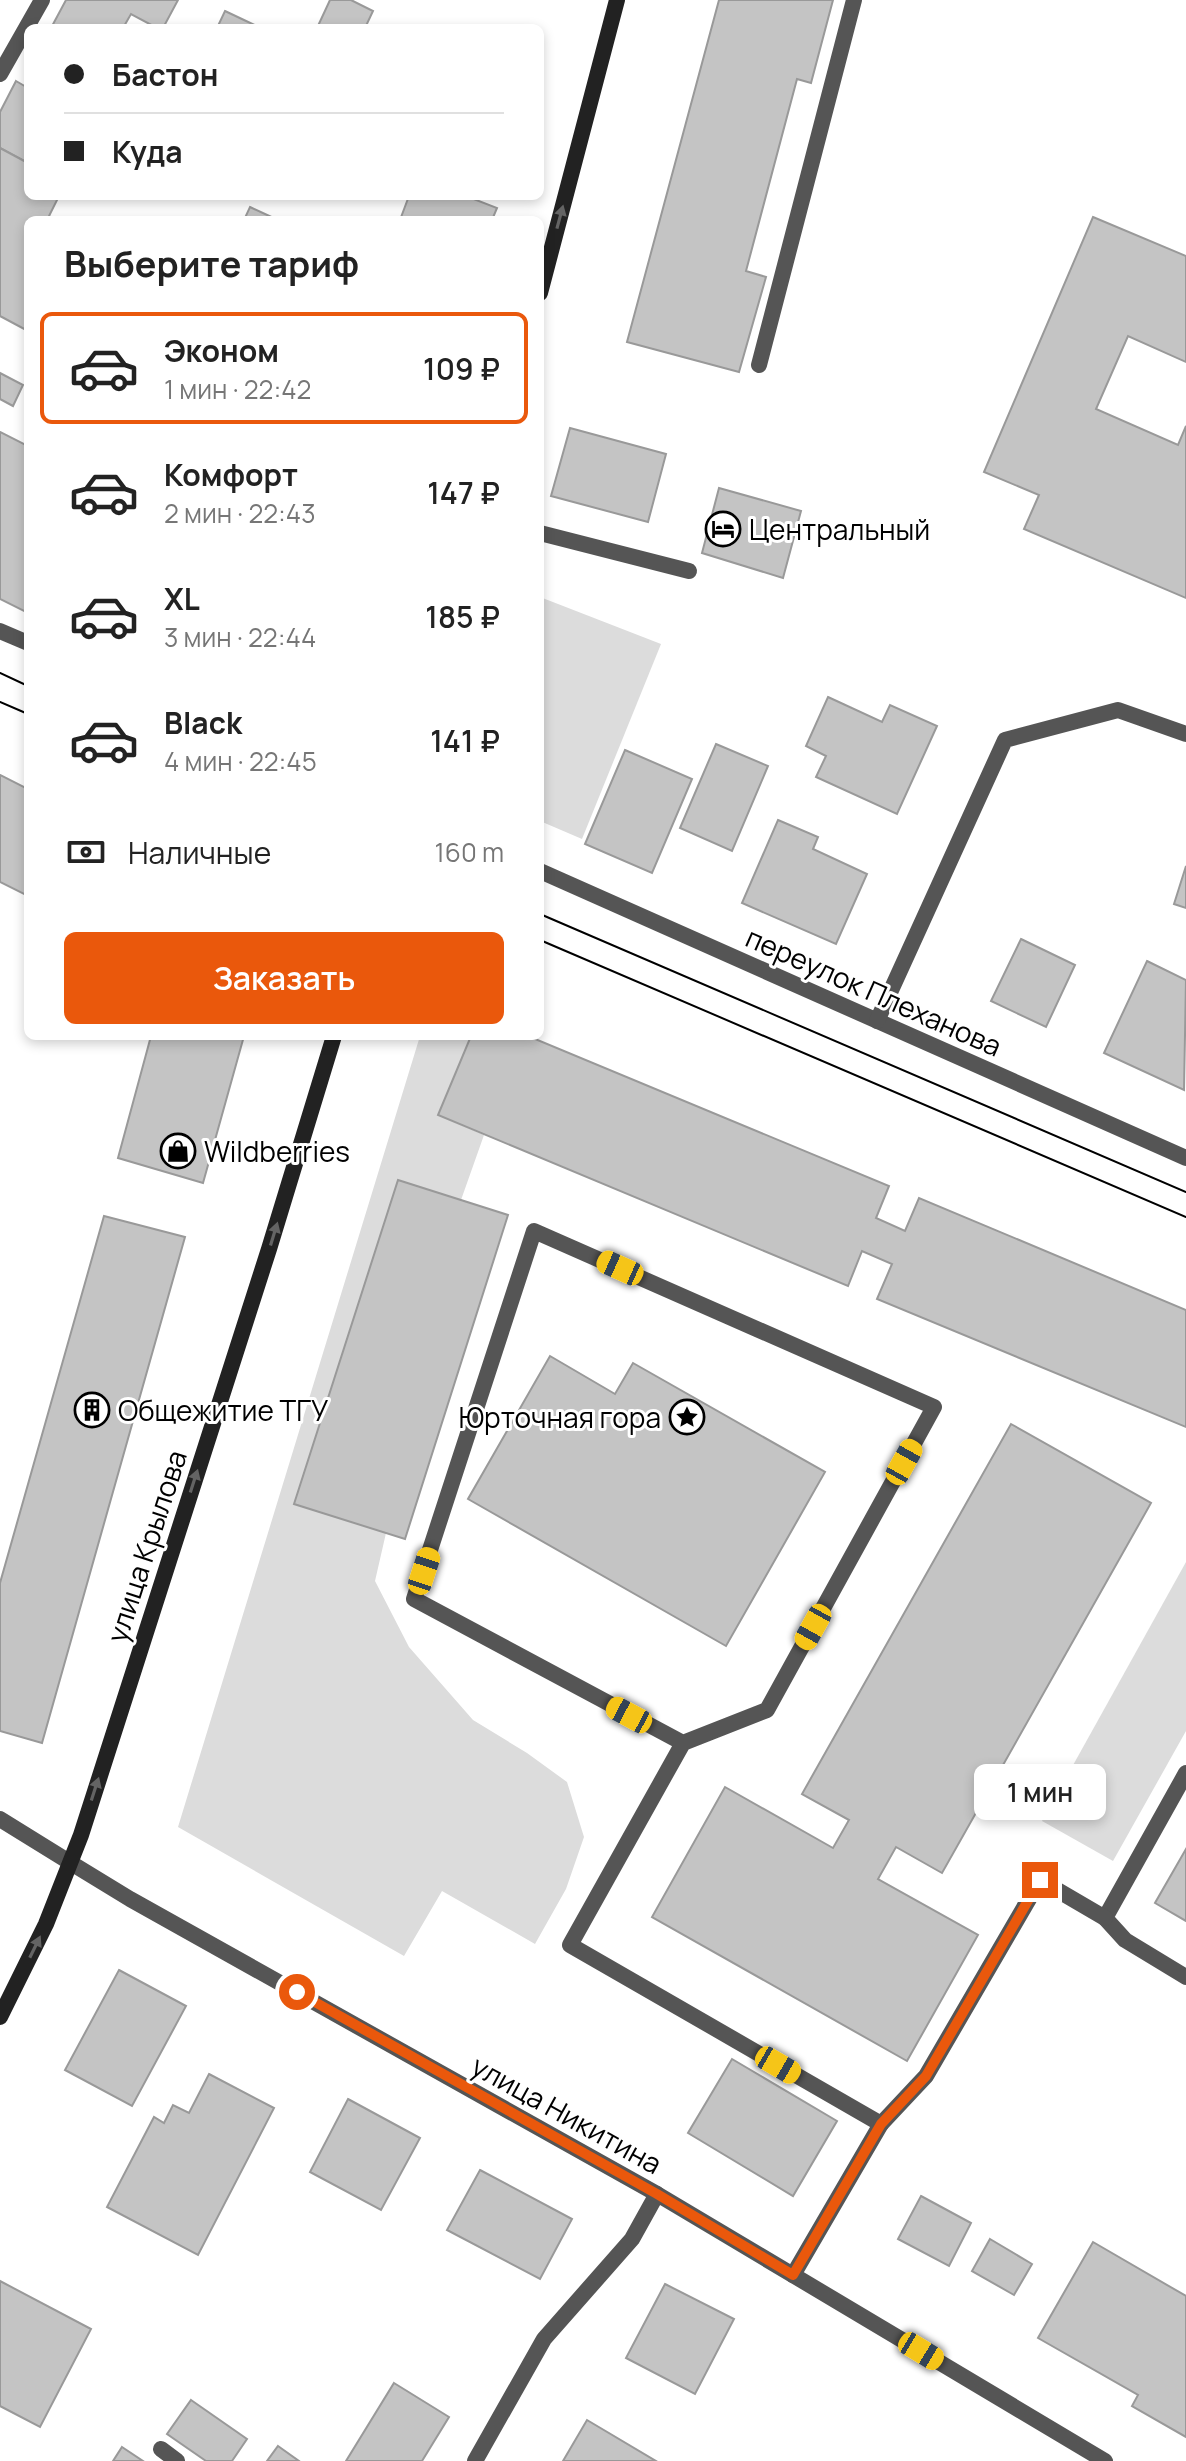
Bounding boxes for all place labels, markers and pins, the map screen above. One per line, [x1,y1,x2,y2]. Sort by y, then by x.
hotel icon: Центральный [704,510,742,548]
place label: Центральный [749,510,930,548]
shop icon: Wildberries [159,1132,197,1170]
place label: Wildberries [204,1132,350,1170]
building icon: Общежитие ТГУ [73,1391,111,1429]
place label: Общежитие ТГУ [118,1391,328,1429]
place label: Юрточная гора [458,1398,661,1436]
place icon: Юрточная гора [668,1398,706,1436]

